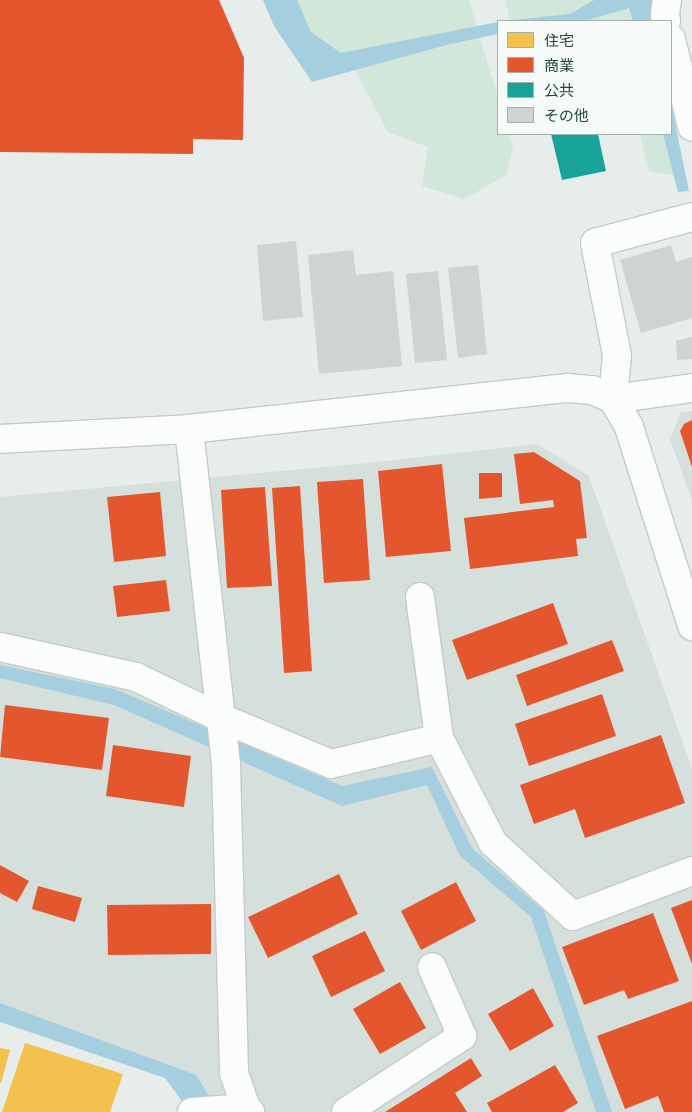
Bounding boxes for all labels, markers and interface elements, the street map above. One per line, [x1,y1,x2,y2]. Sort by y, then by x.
legend [497,20,672,135]
text: 住宅 [544,31,574,50]
text: 商業 [544,56,574,75]
text: 公共 [544,81,574,100]
text: その他 [544,106,589,125]

